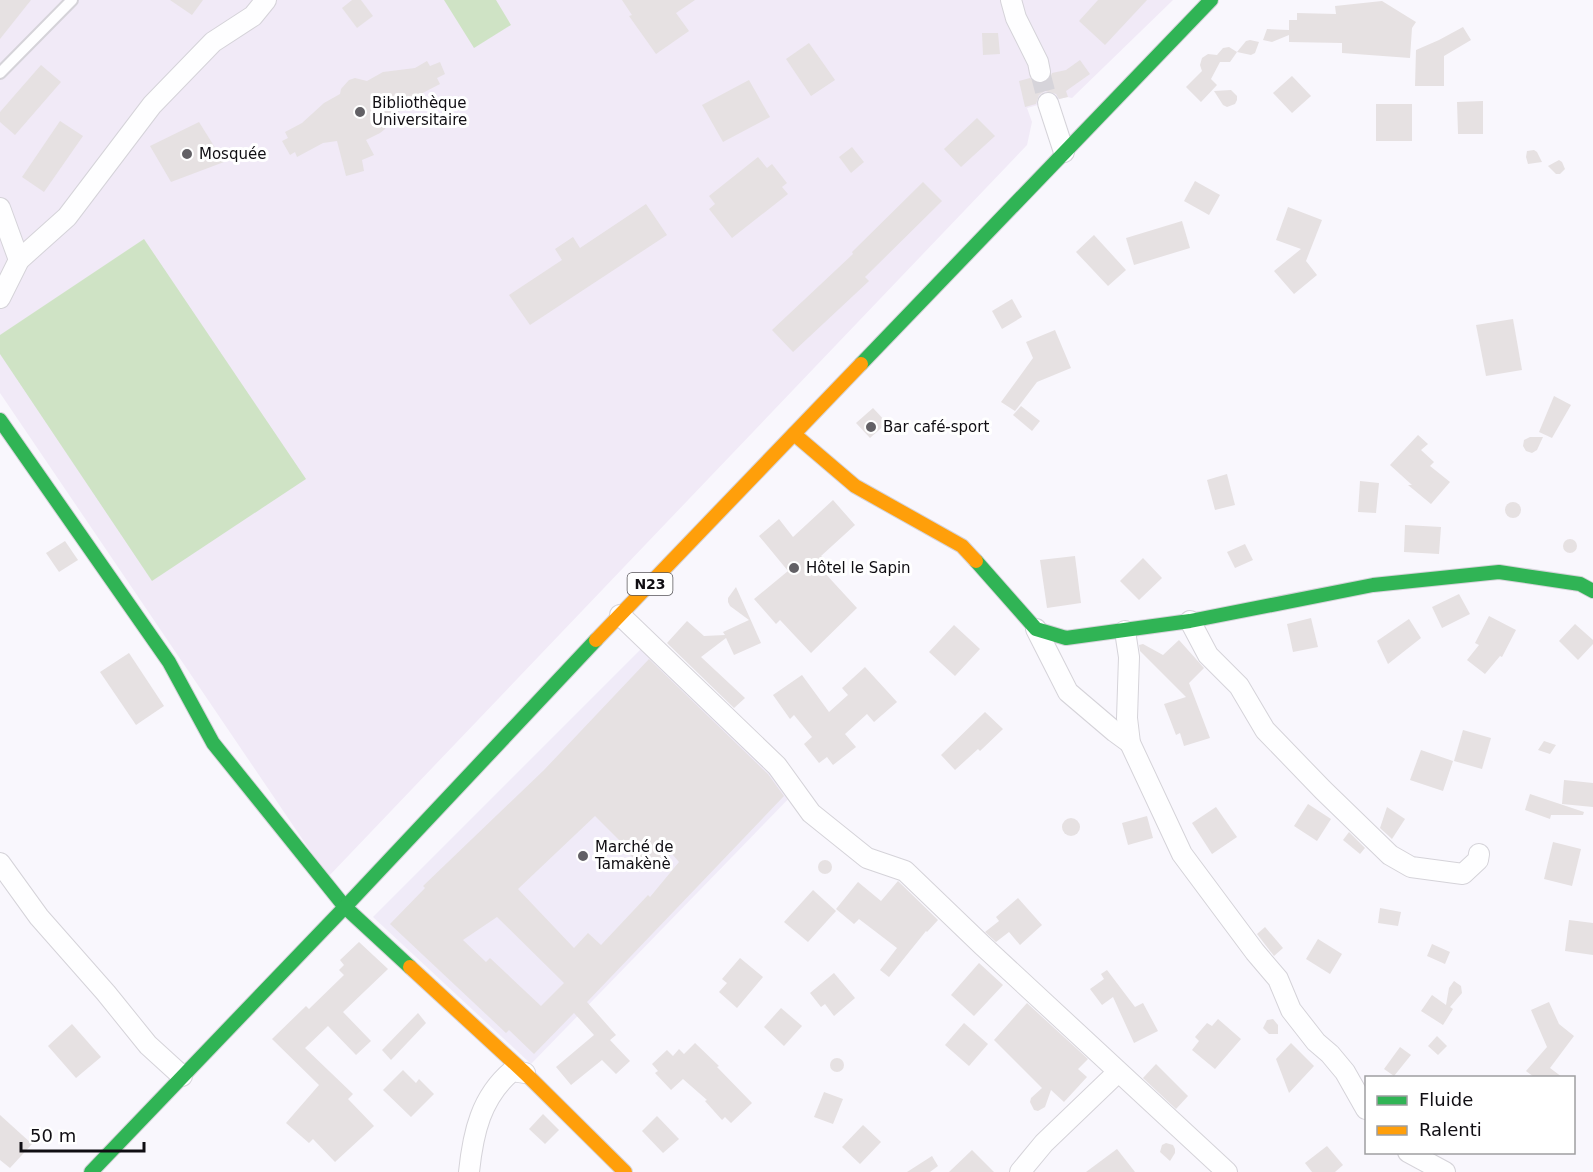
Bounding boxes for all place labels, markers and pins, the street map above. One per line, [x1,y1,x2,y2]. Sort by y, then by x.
place label: Bibliothèque Universitaire [372,94,467,129]
marker: Bibliothèque Universitaire [353,105,367,119]
place label: Mosquée [199,145,266,163]
marker: Mosquée [180,147,194,161]
place label: Bar café-sport [883,418,989,436]
marker: Bar café-sport [864,420,878,434]
place label: Hôtel le Sapin [806,559,911,577]
marker: Hôtel le Sapin [787,561,801,575]
place label: Marché de Tamakènè [594,838,673,873]
marker: Marché de Tamakènè [576,849,590,863]

